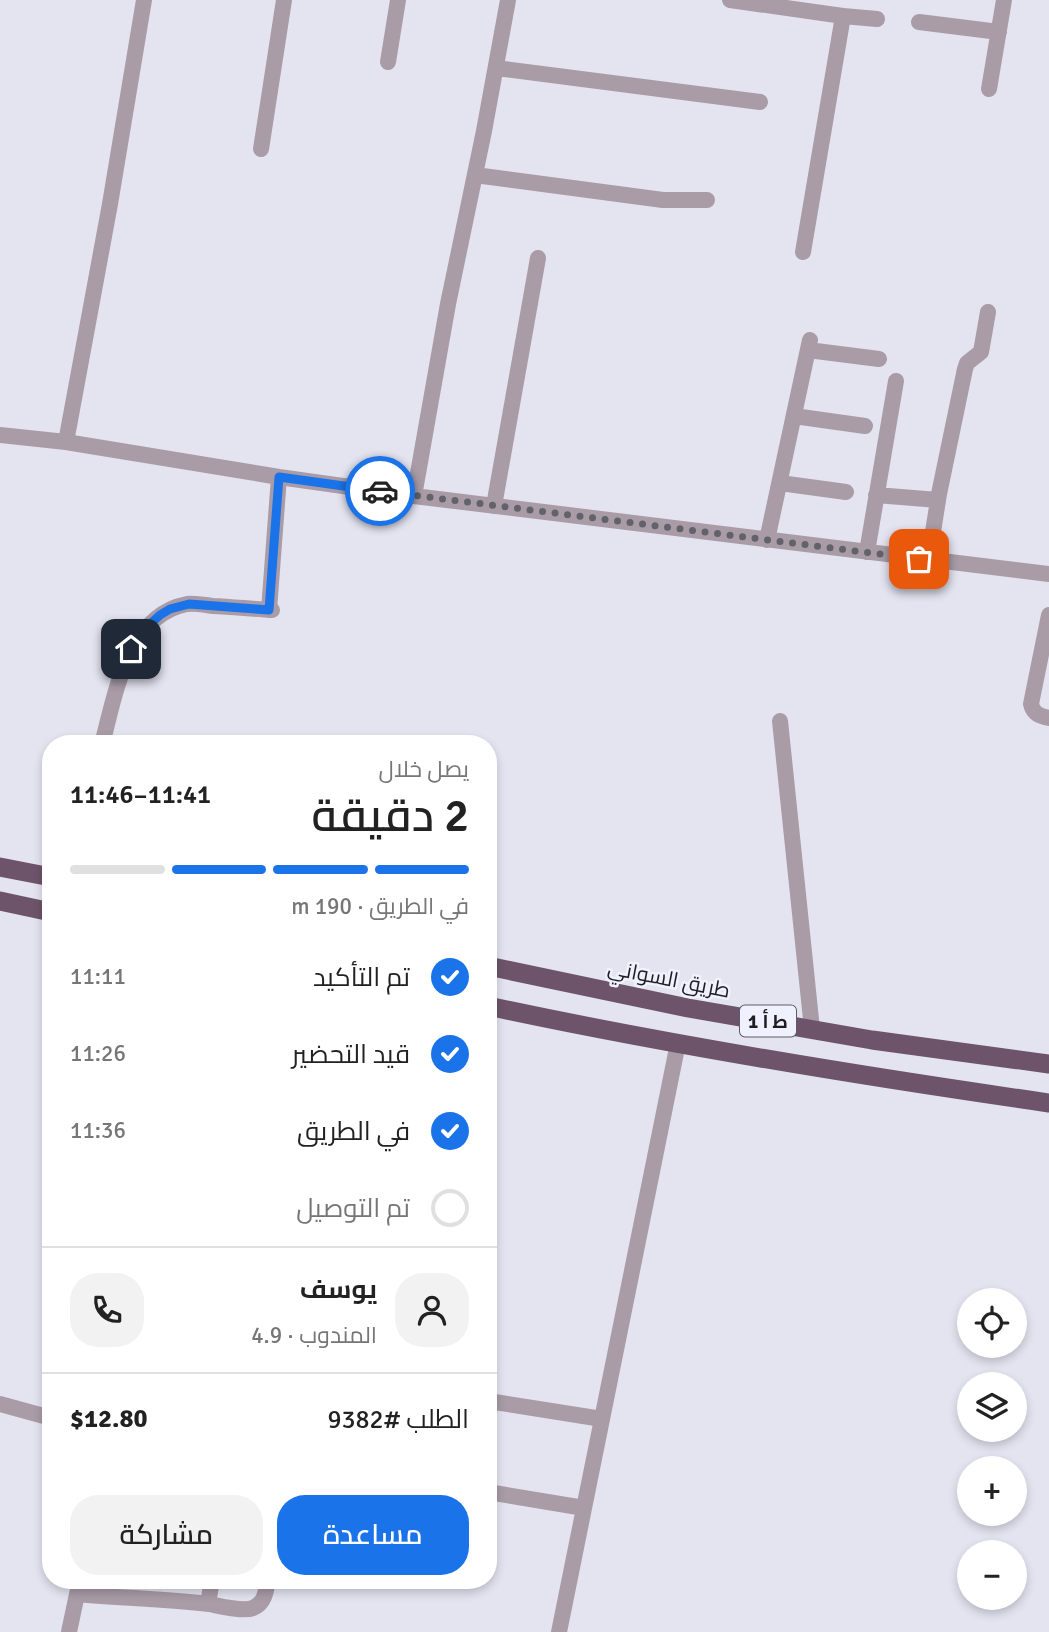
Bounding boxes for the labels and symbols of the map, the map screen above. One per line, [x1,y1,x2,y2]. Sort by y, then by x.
courier [345,456,415,526]
pin [889,529,949,589]
pin [101,619,161,679]
street label: طريق السواني [605,954,732,1007]
road number: ط أ 1 [740,1006,796,1036]

